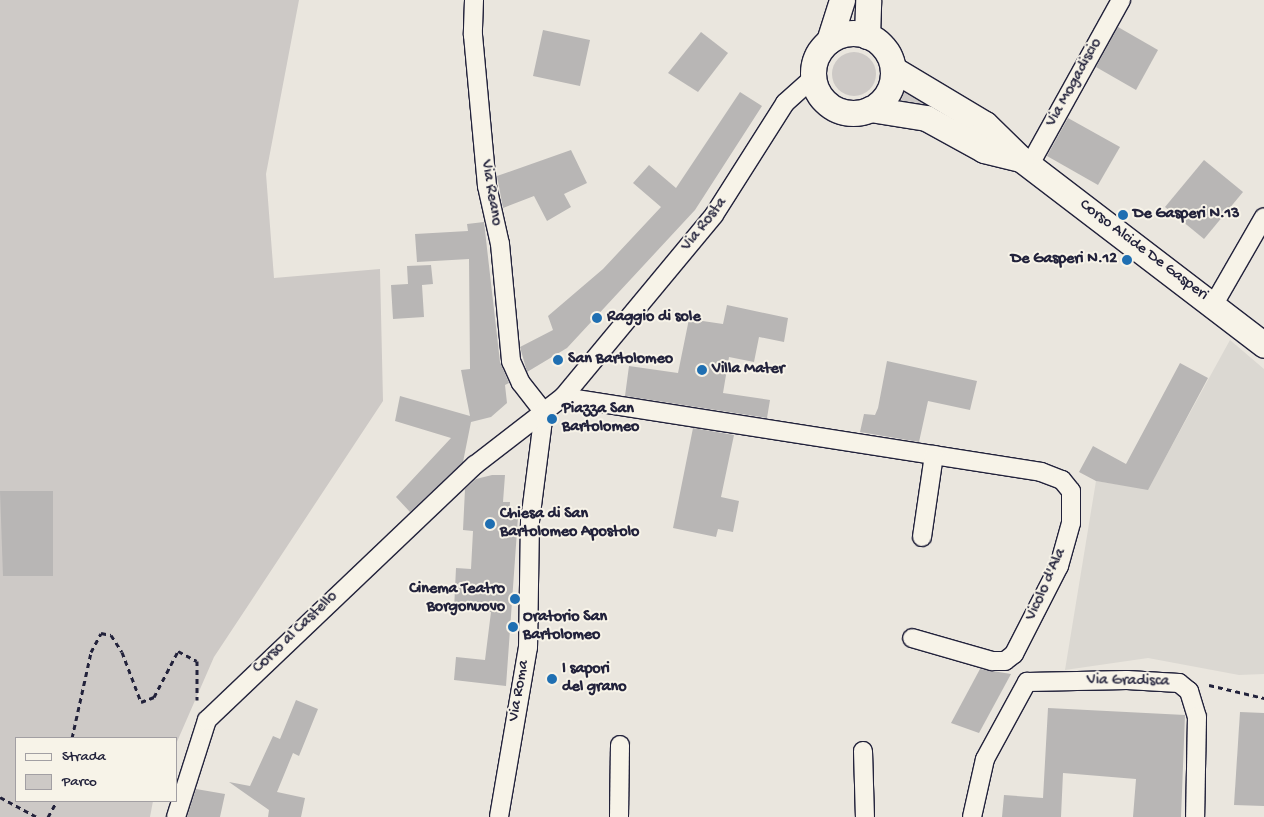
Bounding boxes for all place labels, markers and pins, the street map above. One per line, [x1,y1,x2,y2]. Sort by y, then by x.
place label: De Gasperi N.13 [1133,205,1240,225]
marker: De Gasperi N.13 [1117,209,1129,221]
place label: De Gasperi N.12 [1011,250,1117,270]
marker: De Gasperi N.12 [1121,254,1133,266]
place label: Raggio di sole [607,308,701,328]
marker: Raggio di sole [591,312,603,324]
place label: San Bartolomeo [568,350,673,370]
marker: San Bartolomeo [552,354,564,366]
place label: Villa Mater [712,360,785,380]
marker: Villa Mater [696,364,708,376]
place label: Piazza San Bartolomeo [562,400,639,438]
marker: Piazza San Bartolomeo [546,413,558,425]
place label: Chiesa di San Bartolomeo Apostolo [500,505,639,543]
marker: Chiesa di San Bartolomeo Apostolo [484,518,496,530]
place label: Cinema Teatro Borgonuovo [409,580,505,618]
marker: Cinema Teatro Borgonuovo [509,593,521,605]
place label: Oratorio San Bartolomeo [523,608,607,646]
marker: Oratorio San Bartolomeo [507,621,519,633]
place label: I sapori del grano [562,660,626,698]
marker: I sapori del grano [546,673,558,685]

